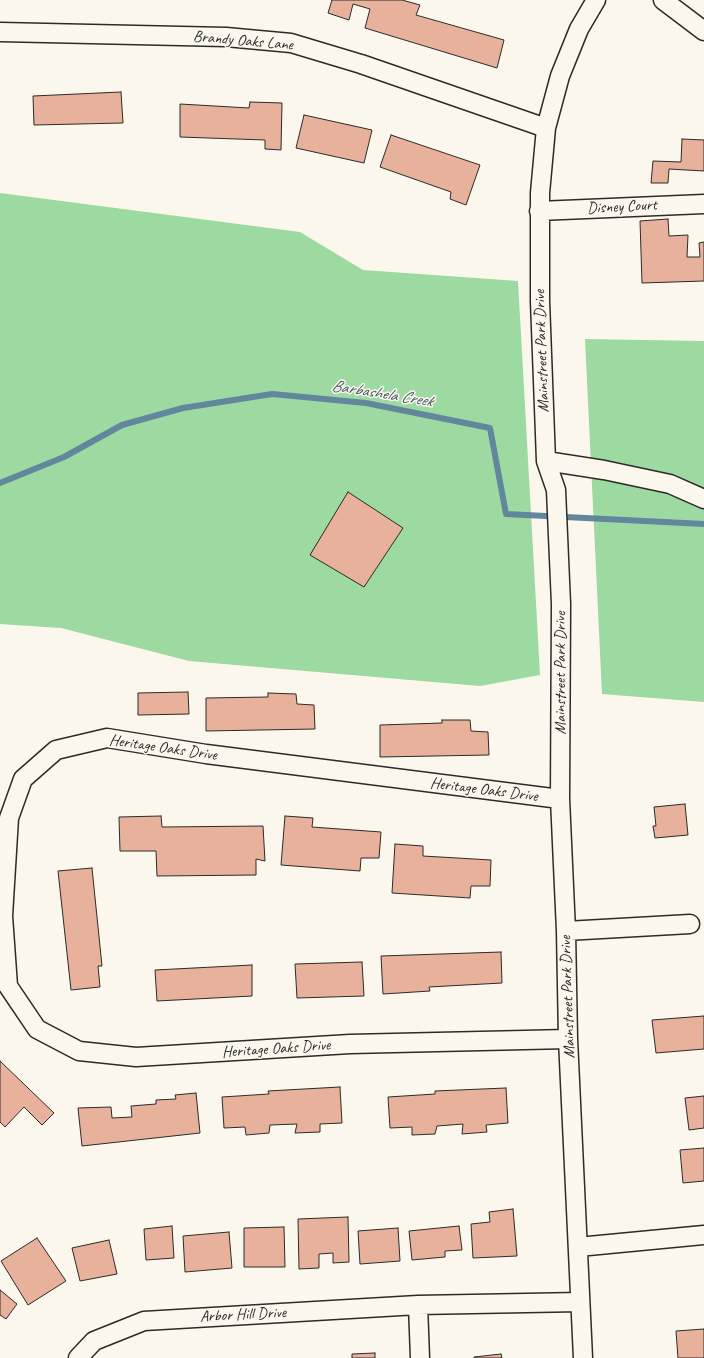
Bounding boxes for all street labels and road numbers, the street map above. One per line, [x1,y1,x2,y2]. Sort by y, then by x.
street label: Brandy Oaks Lane [192,27,294,55]
street label: Disney Court [587,196,657,218]
street label: Mainstreet Park Drive [530,289,554,413]
street label: Mainstreet Park Drive [551,612,571,734]
street label: Heritage Oaks Drive [108,731,218,765]
street label: Heritage Oaks Drive [429,774,539,806]
street label: Mainstreet Park Drive [556,935,580,1059]
street label: Heritage Oaks Drive [221,1036,331,1062]
street label: Arbor Hill Drive [200,1303,286,1327]

